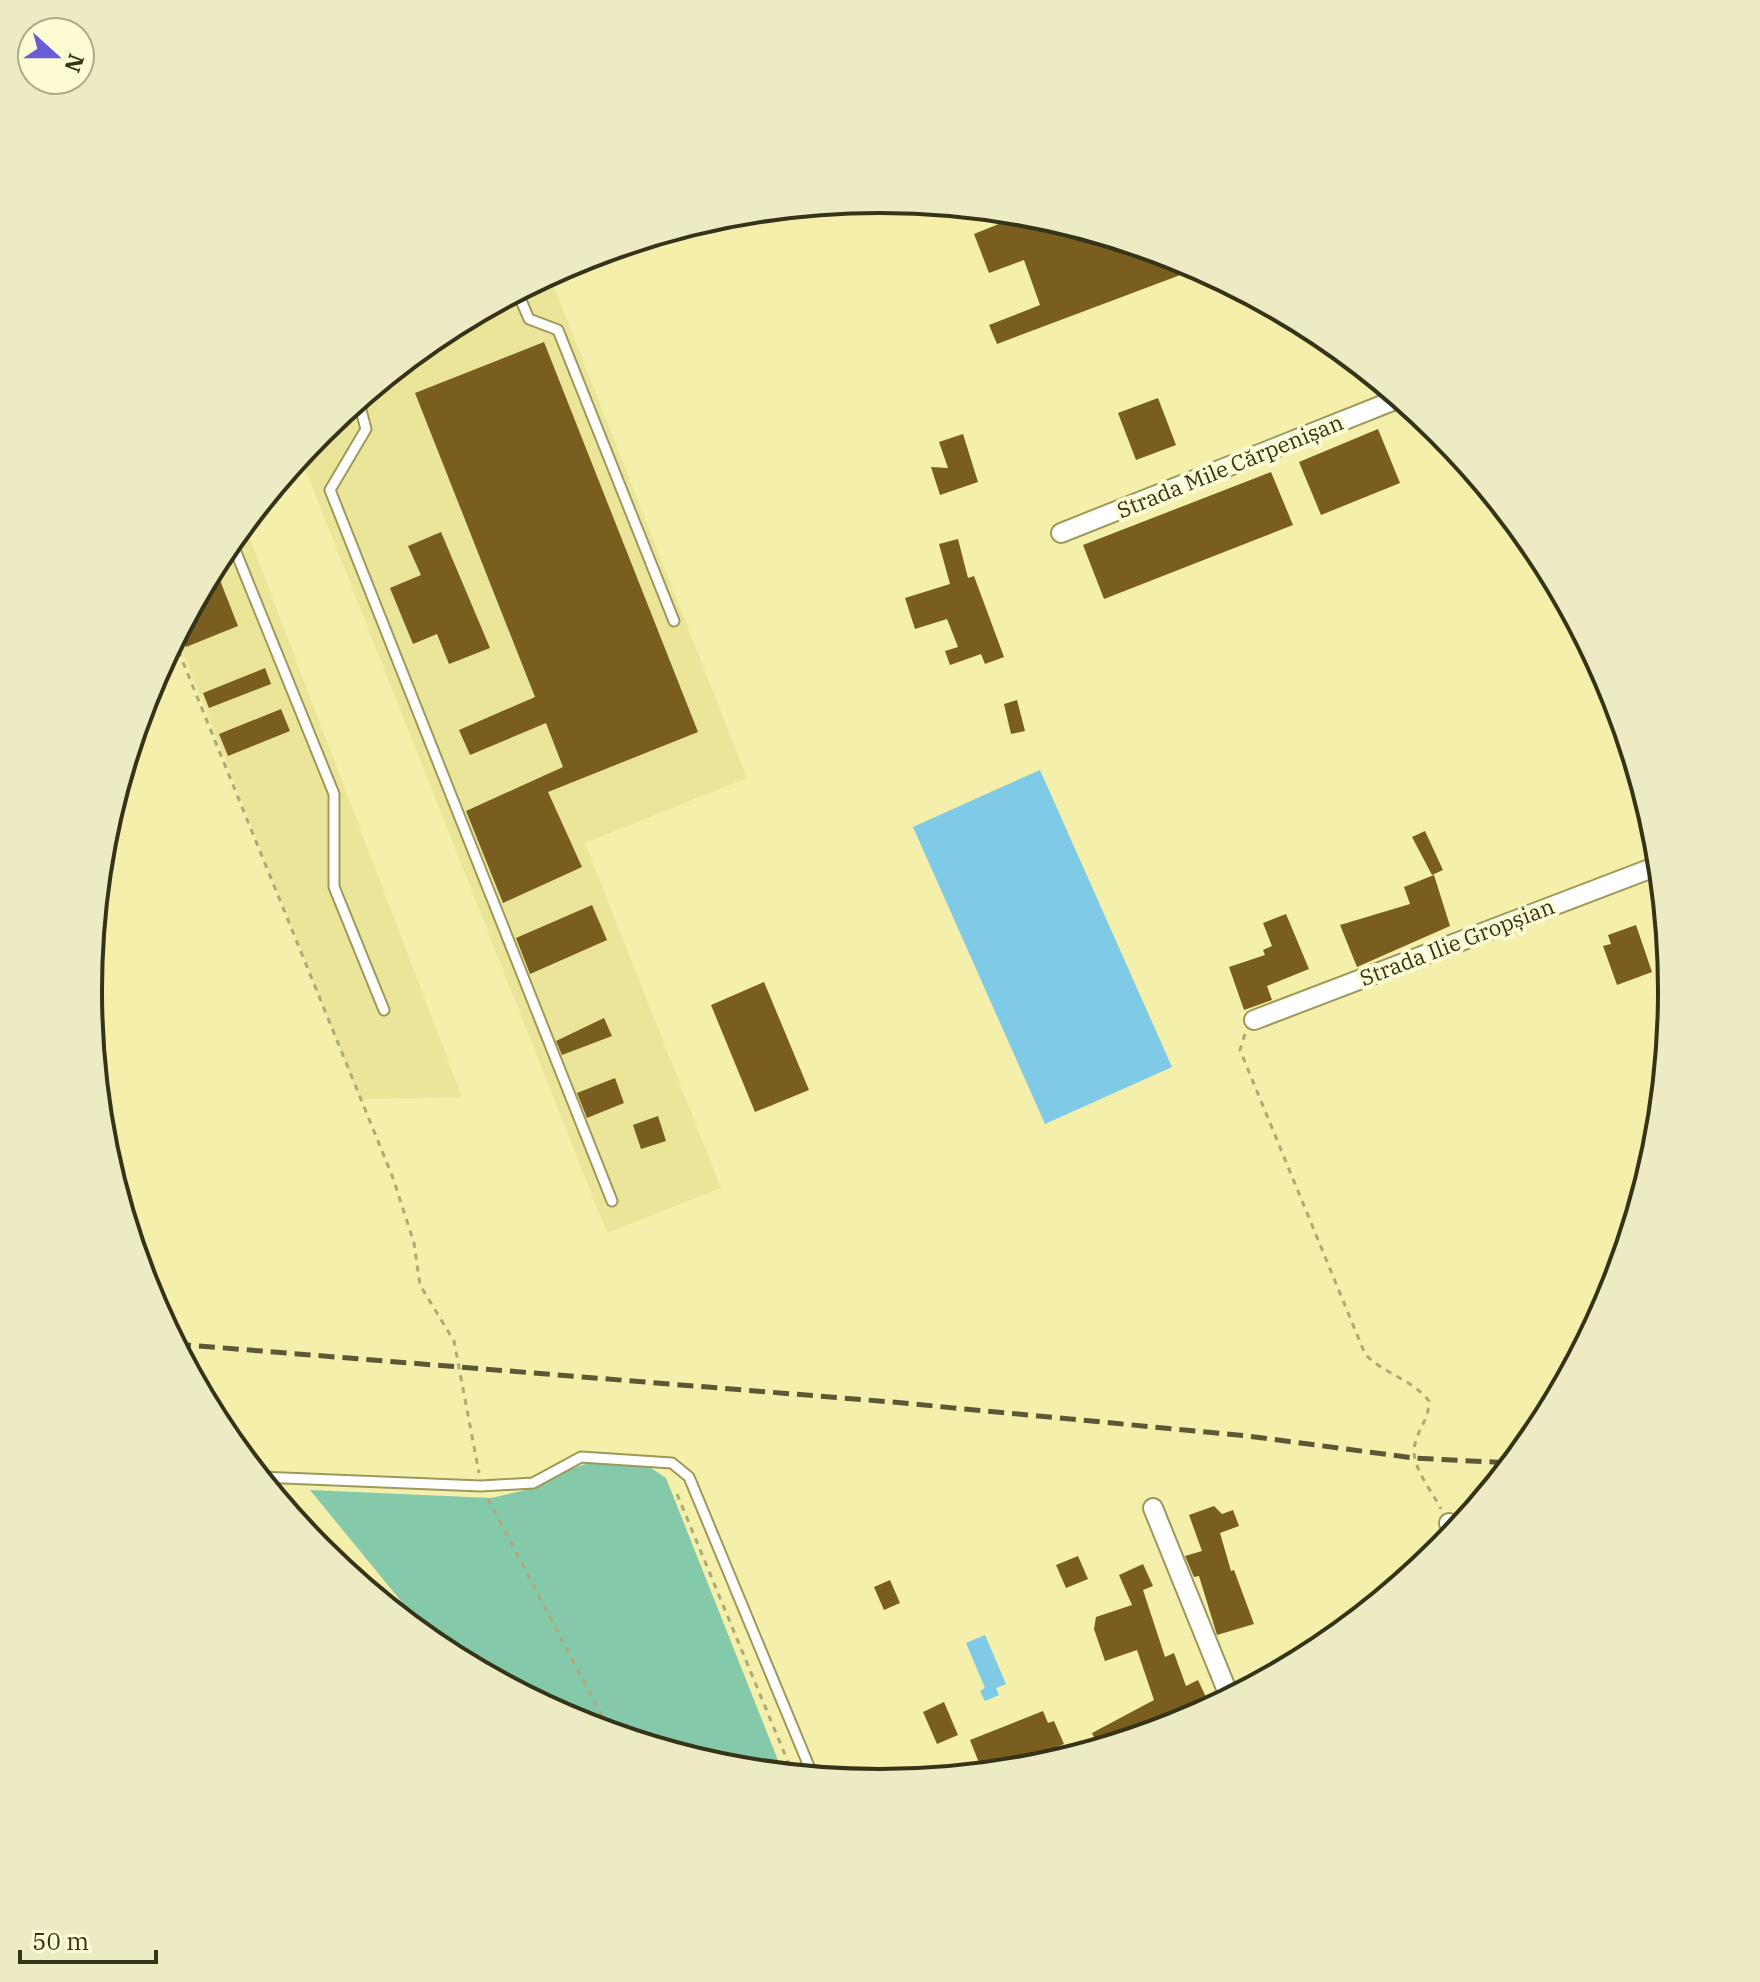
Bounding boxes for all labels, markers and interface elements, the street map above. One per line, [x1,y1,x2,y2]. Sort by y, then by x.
north arrow [16,16,96,96]
text: N [58,50,92,77]
street label: Strada Mile Cărpenișan [1112,407,1347,524]
street label: Strada Ilie Gropșian [1355,891,1558,992]
scale bar [20,1914,156,1964]
text: 50 m [32,1925,89,1957]

